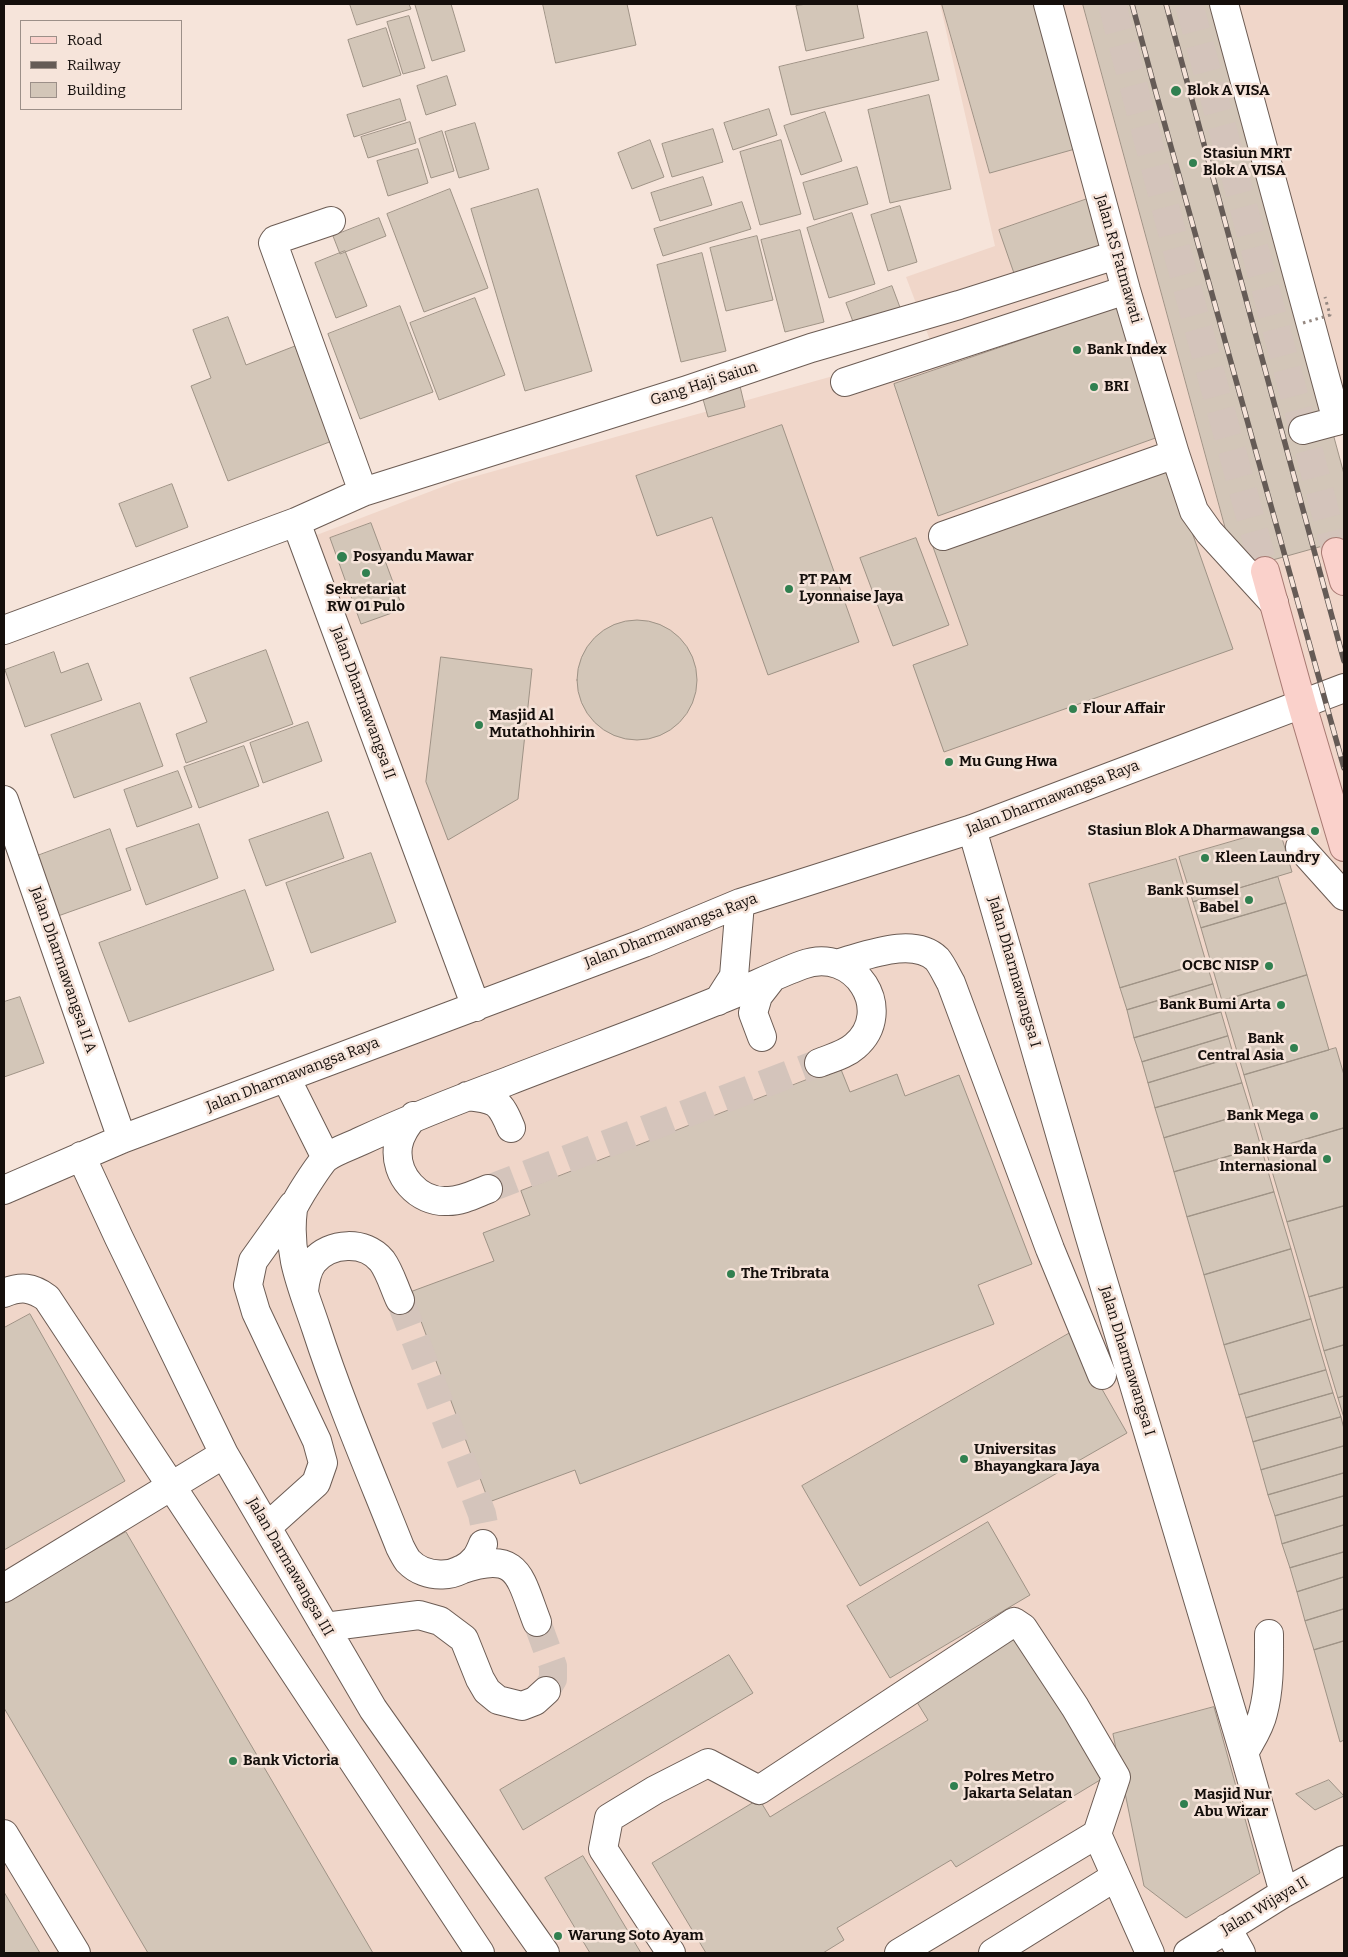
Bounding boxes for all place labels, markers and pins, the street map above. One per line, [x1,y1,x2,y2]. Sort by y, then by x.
place label: Blok A VISA [1187,82,1270,100]
marker: Blok A VISA [1169,84,1183,98]
place label: Stasiun MRT Blok A VISA [1203,145,1292,180]
marker: Stasiun MRT Blok A VISA [1187,157,1199,169]
place label: Bank Index [1087,341,1167,359]
marker: Bank Index [1071,344,1083,356]
place label: BRI [1104,378,1129,396]
marker: BRI [1088,381,1100,393]
place label: Posyandu Mawar [353,548,474,566]
marker: Posyandu Mawar [335,550,349,564]
marker: Sekretariat RW 01 Pulo [360,567,372,579]
place label: PT PAM Lyonnaise Jaya [799,571,903,606]
place label: Sekretariat RW 01 Pulo [325,581,407,616]
marker: PT PAM Lyonnaise Jaya [783,583,795,595]
place label: Flour Affair [1083,700,1165,718]
marker: Flour Affair [1067,703,1079,715]
place label: Masjid Al Mutathohhirin [489,707,595,742]
marker: Masjid Al Mutathohhirin [473,719,485,731]
place label: Mu Gung Hwa [959,753,1058,771]
marker: Mu Gung Hwa [943,756,955,768]
place label: Stasiun Blok A Dharmawangsa [1088,822,1305,840]
marker: Stasiun Blok A Dharmawangsa [1309,825,1321,837]
place label: Kleen Laundry [1215,849,1320,867]
marker: Kleen Laundry [1199,852,1211,864]
place label: Bank Sumsel Babel [1147,882,1239,917]
marker: Bank Sumsel Babel [1243,894,1255,906]
place label: OCBC NISP [1182,957,1259,975]
marker: OCBC NISP [1263,960,1275,972]
place label: Bank Bumi Arta [1159,996,1271,1014]
marker: Bank Bumi Arta [1275,999,1287,1011]
place label: Bank Central Asia [1198,1030,1284,1065]
marker: Bank Central Asia [1288,1042,1300,1054]
place label: Bank Mega [1227,1107,1304,1125]
marker: Bank Mega [1308,1110,1320,1122]
place label: Bank Harda Internasional [1219,1141,1317,1176]
marker: Bank Harda Internasional [1321,1153,1333,1165]
place label: The Tribrata [741,1265,829,1283]
marker: The Tribrata [725,1268,737,1280]
place label: Universitas Bhayangkara Jaya [974,1441,1100,1476]
marker: Universitas Bhayangkara Jaya [958,1453,970,1465]
place label: Bank Victoria [243,1752,339,1770]
marker: Bank Victoria [227,1755,239,1767]
place label: Polres Metro Jakarta Selatan [964,1768,1072,1803]
marker: Polres Metro Jakarta Selatan [948,1780,960,1792]
place label: Masjid Nur Abu Wizar [1194,1786,1272,1821]
marker: Masjid Nur Abu Wizar [1178,1798,1190,1810]
place label: Warung Soto Ayam [568,1927,704,1945]
marker: Warung Soto Ayam [552,1930,564,1942]

